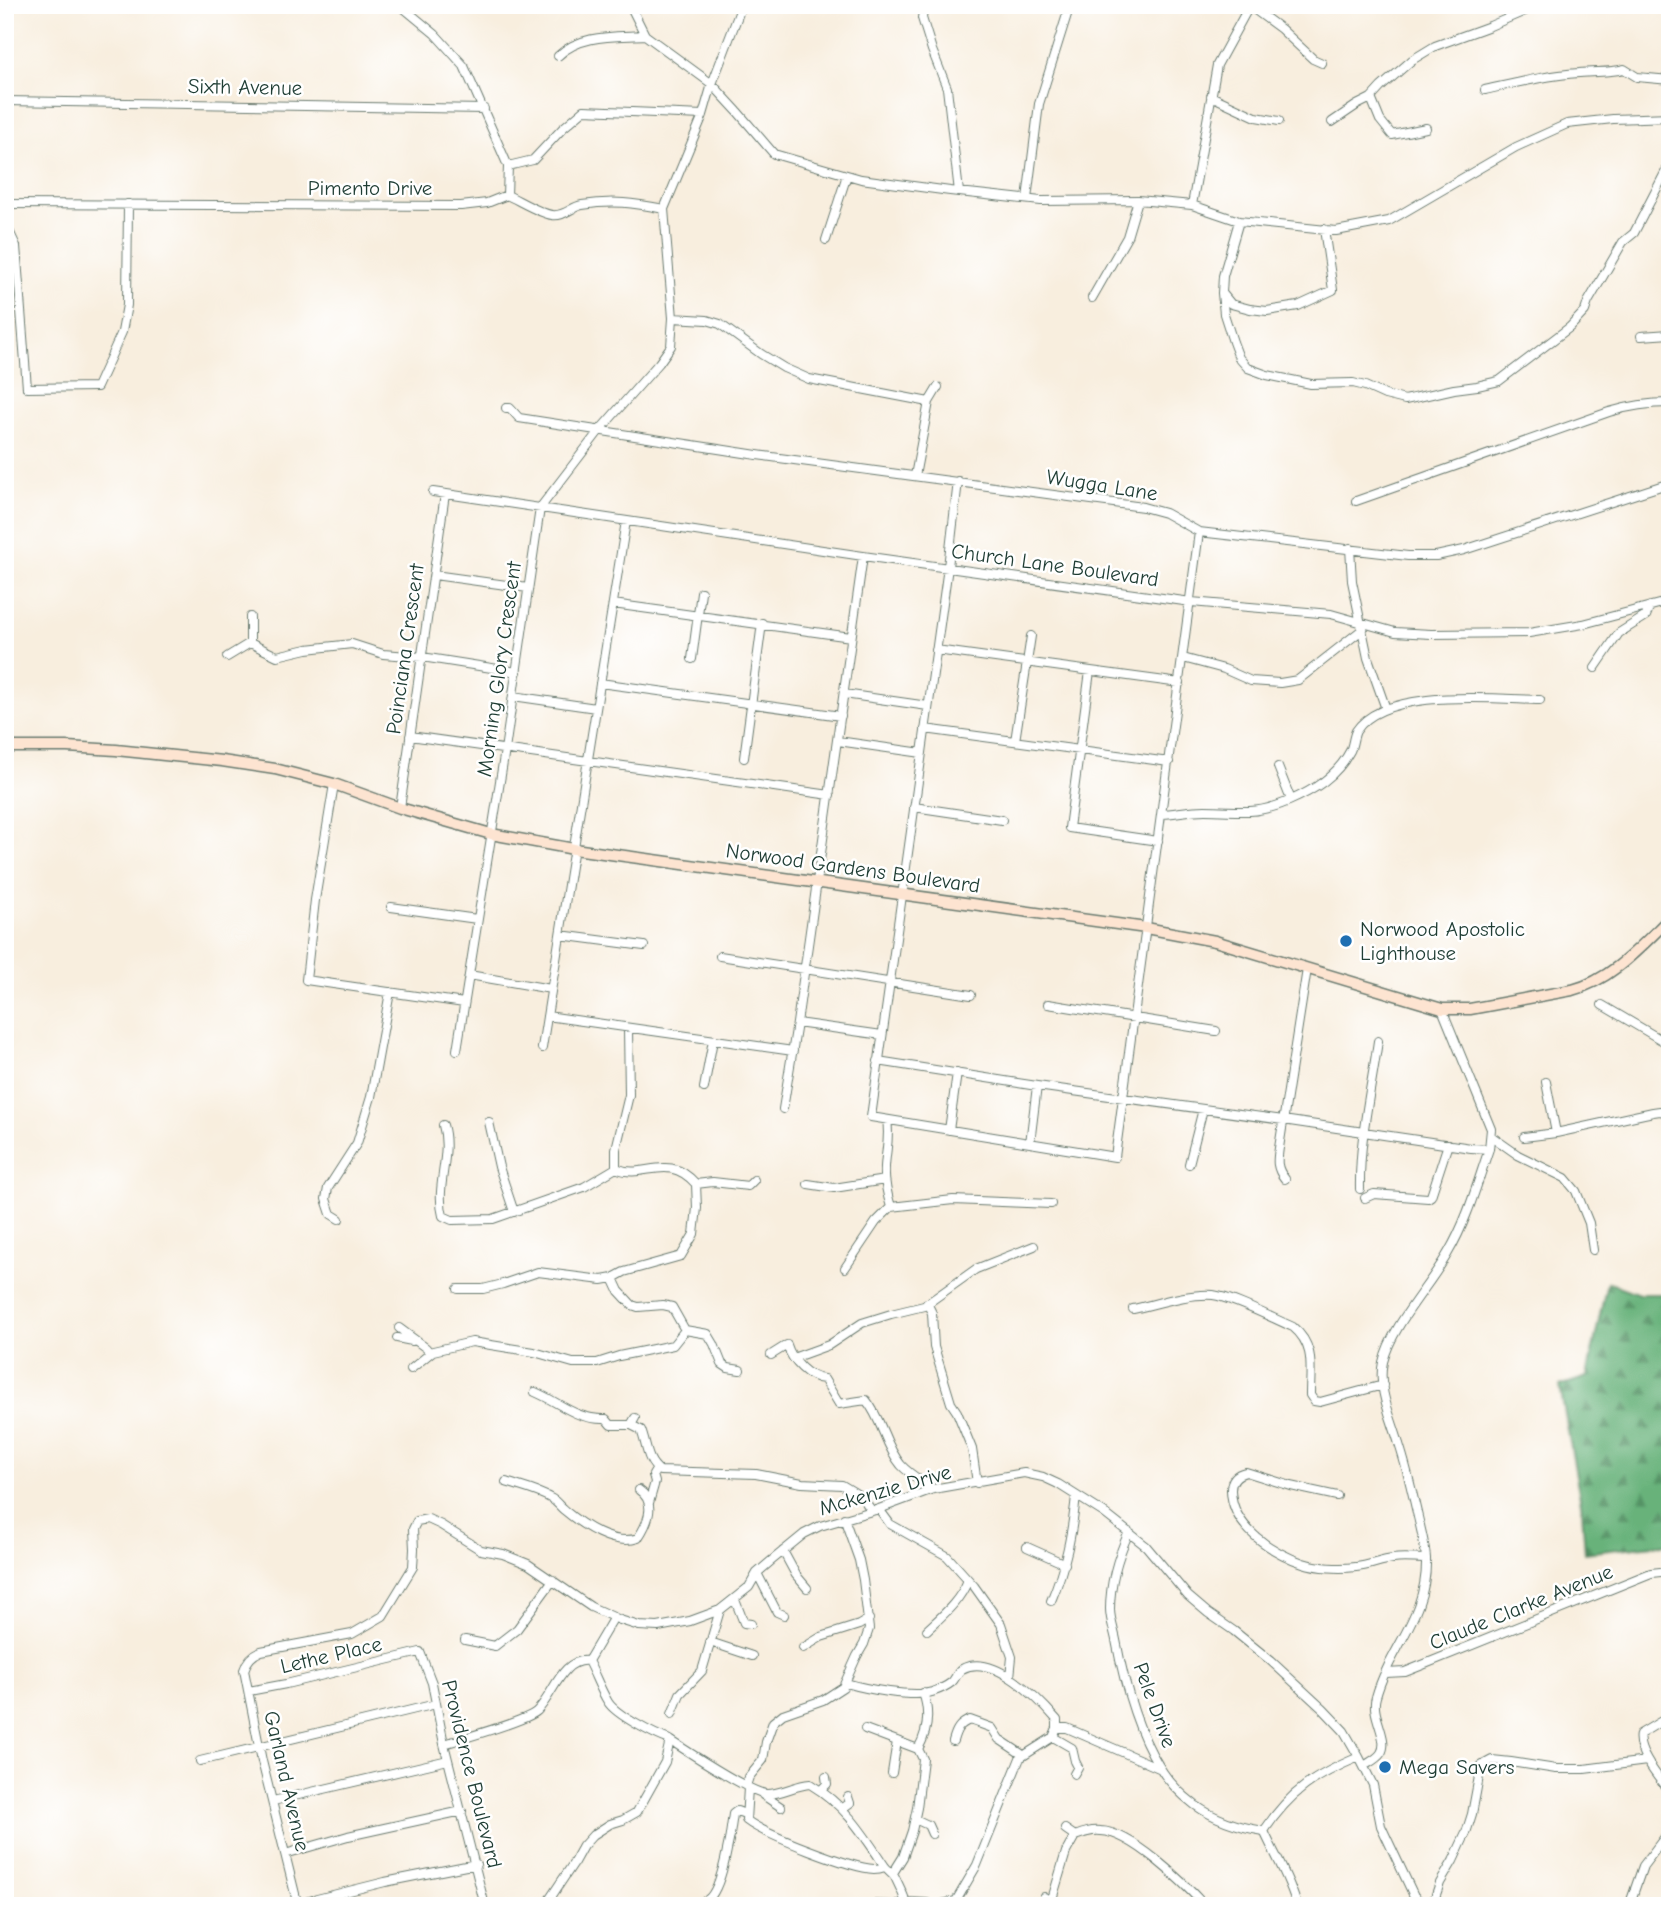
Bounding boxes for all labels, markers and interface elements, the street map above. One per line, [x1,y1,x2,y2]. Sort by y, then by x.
street label: Sixth Avenue [188,74,302,100]
street label: Pimento Drive [308,176,432,200]
street label: Wugga Lane [1045,464,1159,506]
street label: Church Lane Boulevard [950,539,1160,591]
street label: Morning Glory Crescent [472,559,526,778]
street label: Poinciana Crescent [381,561,429,736]
street label: Norwood Gardens Boulevard [724,838,982,898]
place label: Norwood Apostolic Lighthouse [1360,917,1525,965]
marker: Norwood Apostolic Lighthouse [1338,933,1354,949]
street label: Mckenzie Drive [816,1460,954,1520]
street label: Claude Clarke Avenue [1426,1559,1616,1655]
street label: Lethe Place [278,1632,384,1678]
street label: Pele Drive [1129,1659,1181,1751]
street label: Providence Boulevard [437,1677,507,1871]
street label: Garland Avenue [259,1708,315,1854]
place label: Mega Savers [1399,1755,1514,1779]
marker: Mega Savers [1377,1759,1393,1775]

